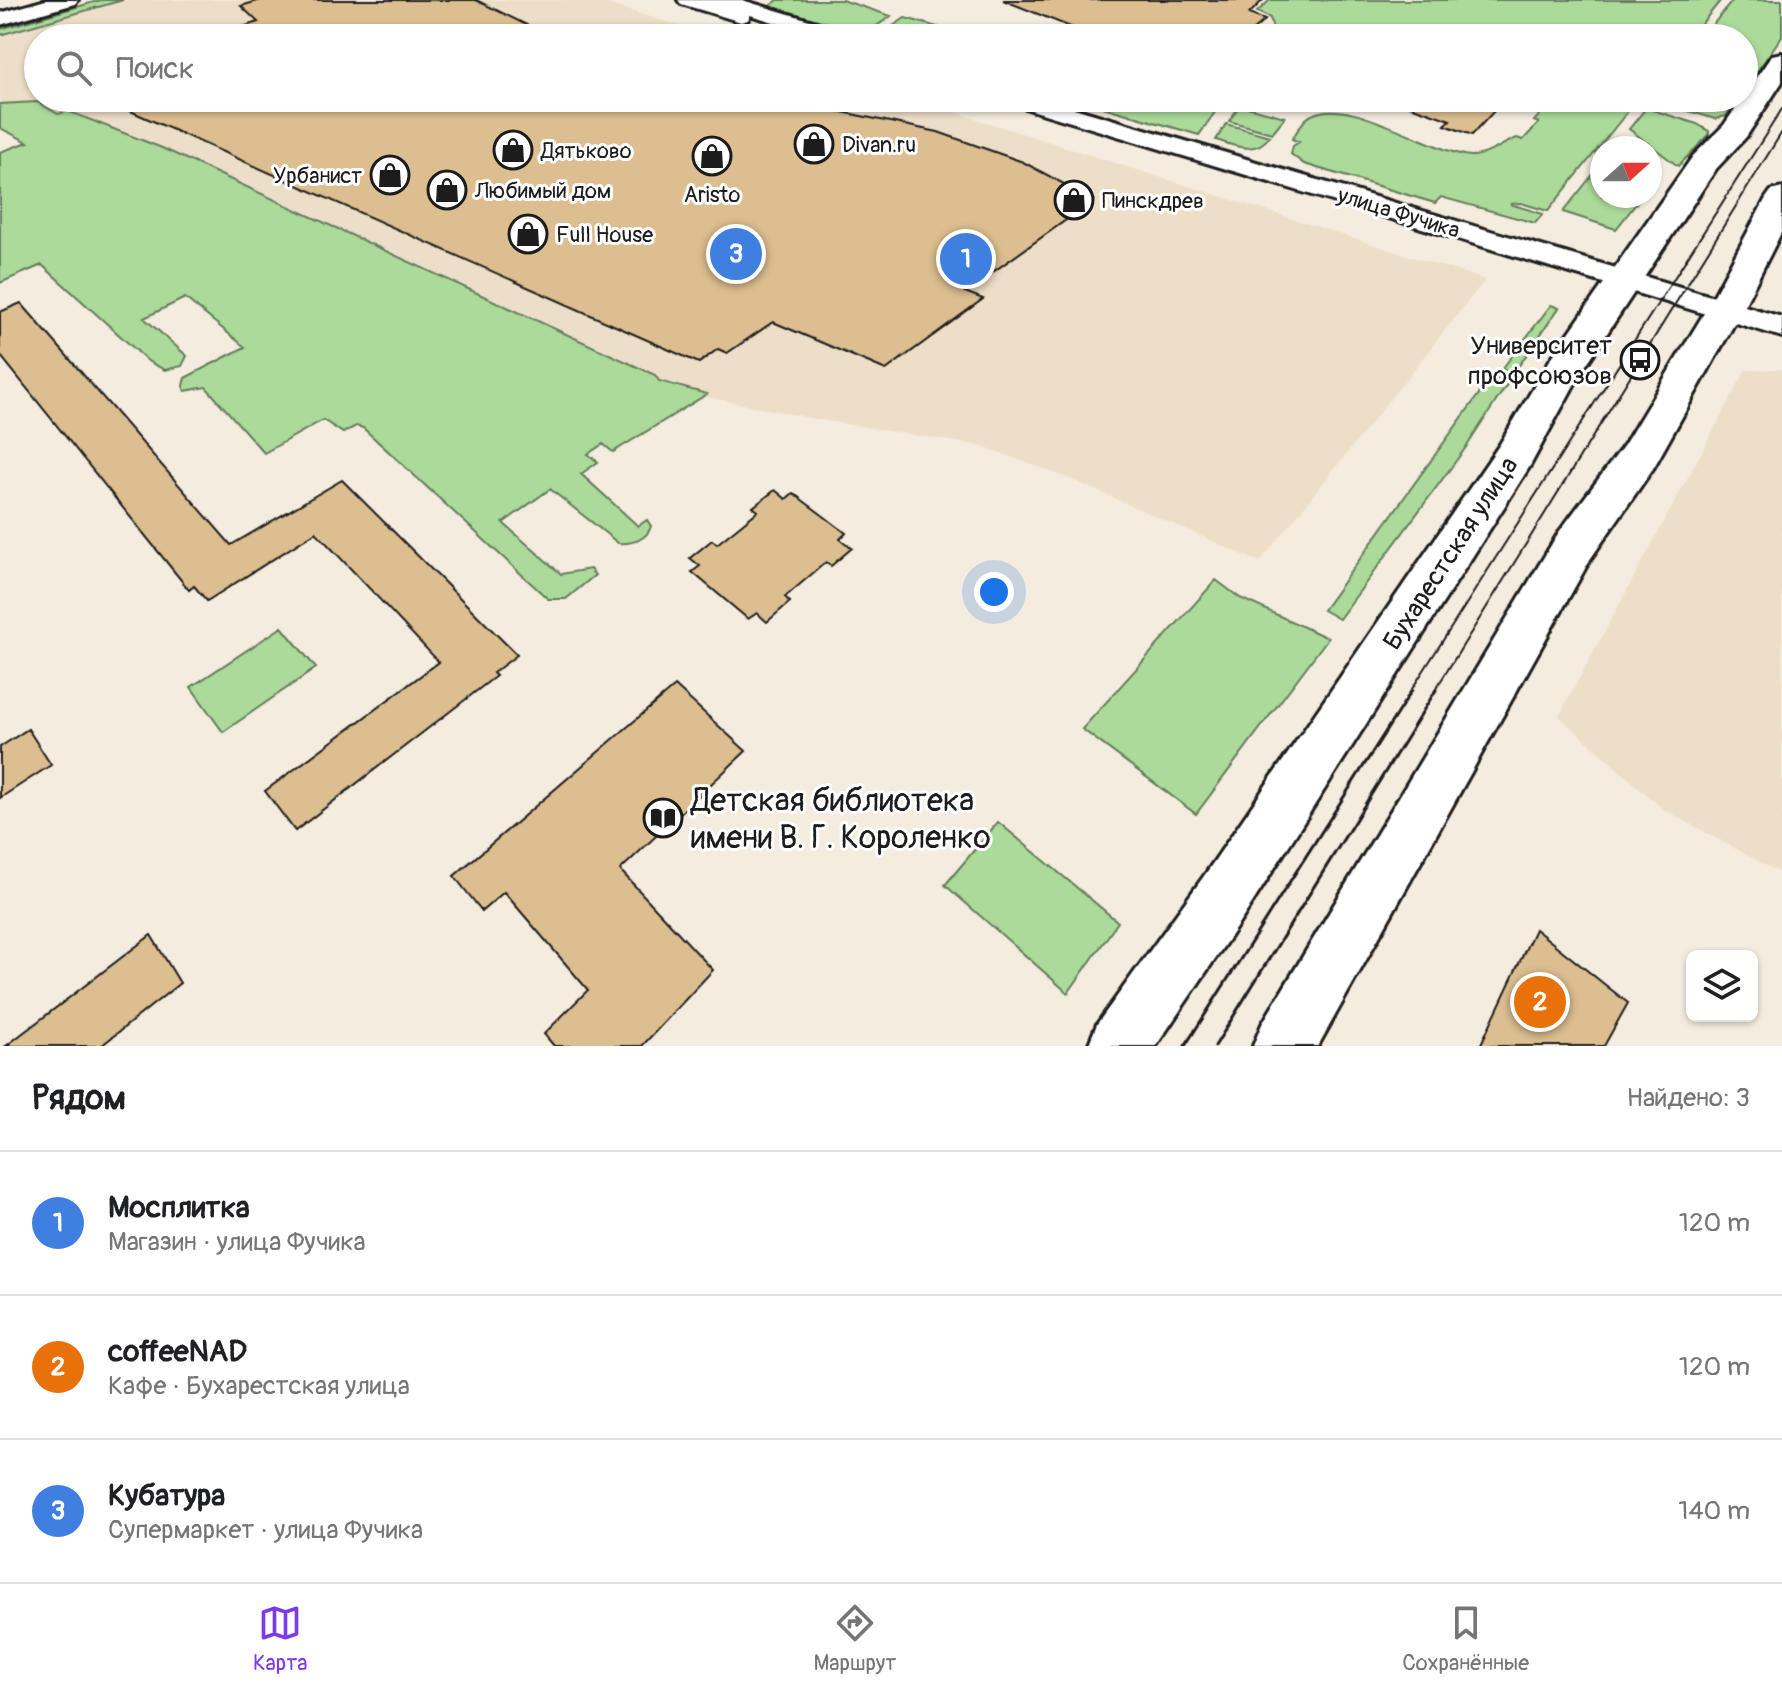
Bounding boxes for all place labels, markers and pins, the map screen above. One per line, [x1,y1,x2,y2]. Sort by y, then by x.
shop icon: Divan.ru [793,123,835,165]
shop icon: Дятьково [492,129,534,171]
place label: Divan.ru [842,131,916,159]
shop icon: Aristo [691,135,733,177]
place label: Дятьково [540,137,632,165]
shop icon: Урбанист [369,154,411,196]
place label: Урбанист [273,162,362,190]
shop icon: Любимый дом [426,169,468,211]
place label: Любимый дом [474,177,611,205]
shop icon: Пинскдрев [1053,179,1095,221]
place label: Aristo [684,181,740,209]
place label: Пинскдрев [1102,187,1204,215]
shop icon: Full House [507,213,549,255]
place label: Full House [556,221,653,249]
pin: 3 [710,224,762,284]
pin: 1 [940,229,992,289]
place label: Университет профсоюзов [1467,330,1612,392]
bus stop icon: Университет профсоюзов [1619,339,1661,381]
place label: Детская библиотека имени В. Г. Короленко [690,781,991,858]
library icon: Детская библиотека имени В. Г. Короленко [642,797,684,839]
pin: 2 [1514,972,1566,1032]

